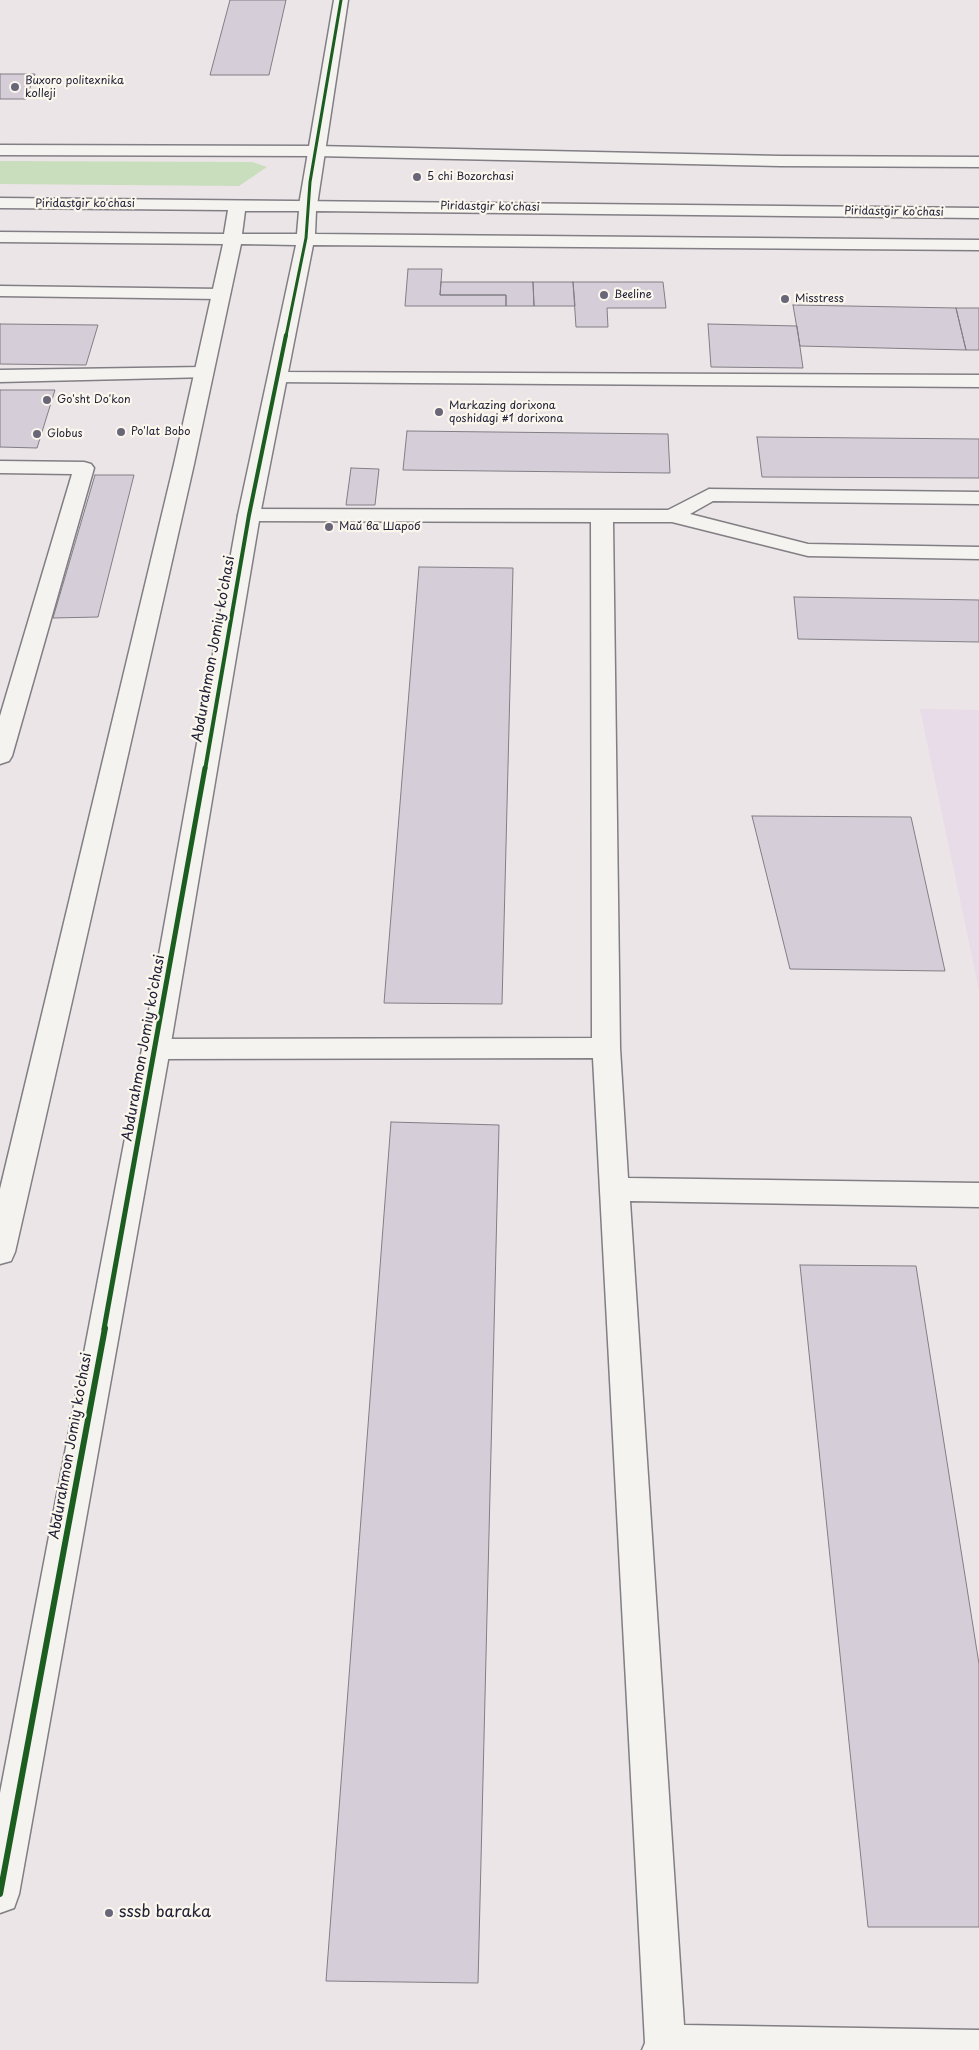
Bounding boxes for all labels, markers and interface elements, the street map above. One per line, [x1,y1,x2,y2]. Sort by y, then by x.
place label: Buxoro politexnika kolleji [25,74,124,100]
marker: Buxoro politexnika kolleji [9,81,21,93]
place label: 5 chi Bozorchasi [427,170,514,184]
marker: 5 chi Bozorchasi [411,171,423,183]
street label: Piridastgir ko'chasi [35,197,135,211]
street label: Piridastgir ko'chasi [440,200,540,214]
street label: Piridastgir ko'chasi [844,205,944,219]
place label: Beeline [614,288,652,302]
marker: Beeline [598,289,610,301]
place label: Misstress [795,292,844,306]
marker: Misstress [779,293,791,305]
place label: Go'sht Do'kon [57,393,131,407]
marker: Go'sht Do'kon [41,394,53,406]
place label: Markazing dorixona qoshidagi #1 dorixona [449,399,563,425]
marker: Markazing dorixona qoshidagi #1 dorixona [433,406,445,418]
place label: Po'lat Bobo [131,425,190,439]
marker: Po'lat Bobo [115,426,127,438]
place label: Globus [47,427,82,441]
marker: Globus [31,428,43,440]
place label: Май ва Шароб [339,520,420,534]
marker: Май ва Шароб [323,521,335,533]
street label: Abdurahmon Jomiy ko'chasi [189,554,239,744]
street label: Abdurahmon Jomiy ko'chasi [119,953,169,1143]
street label: Abdurahmon Jomiy ko'chasi [46,1351,96,1541]
place label: sssb baraka [119,1903,211,1923]
marker: sssb baraka [103,1907,115,1919]

